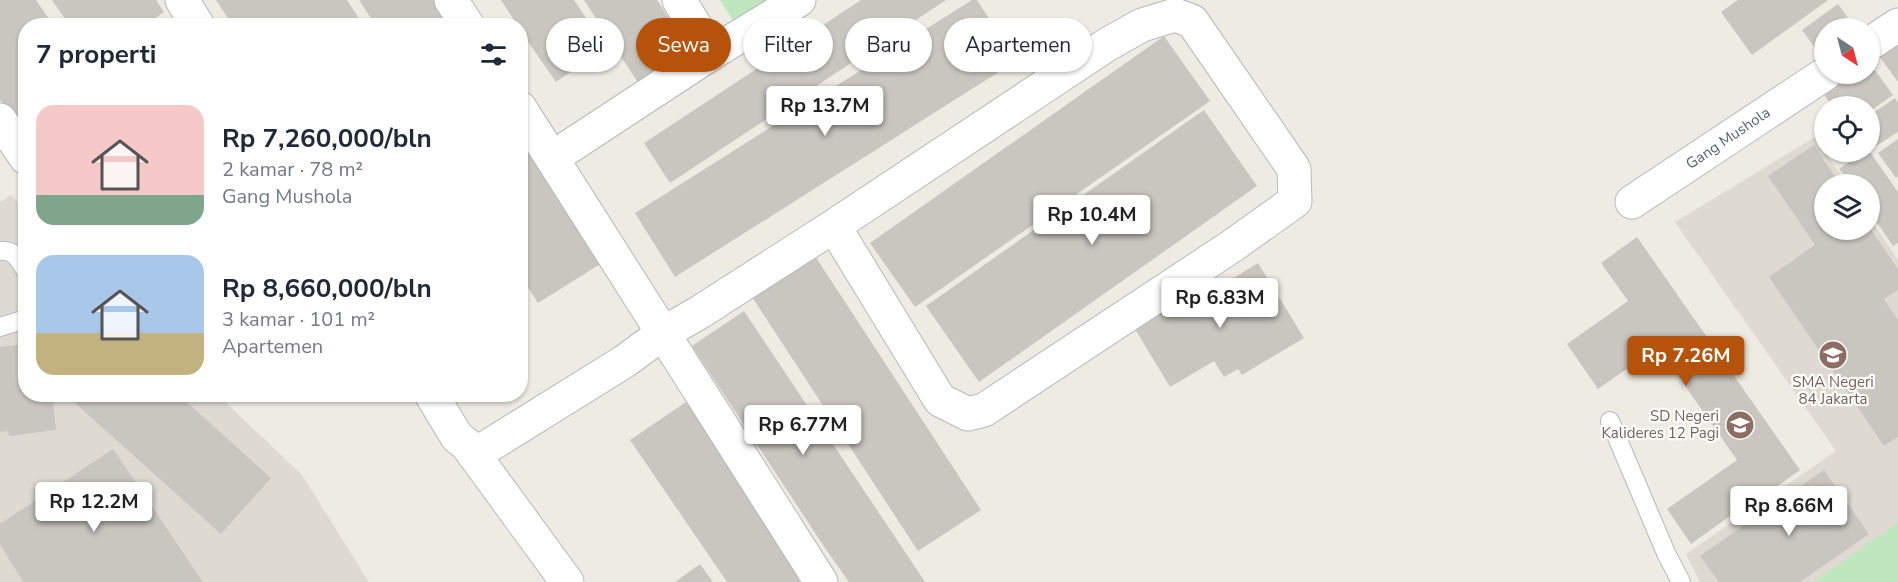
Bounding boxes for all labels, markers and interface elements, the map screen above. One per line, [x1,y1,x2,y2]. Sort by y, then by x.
chip: Beli [546,18,624,72]
chip: Sewa [636,18,731,72]
chip: Filter [743,18,833,72]
chip: Baru [845,18,932,72]
chip: Apartemen [944,18,1092,72]
north arrow [1814,18,1880,84]
map controls [1814,18,1880,240]
text: 7 properti [36,37,156,72]
icon: filters [477,38,510,71]
pin: Rp 13.7M [763,86,887,137]
text: Rp 13.7M [780,92,870,119]
button: locate [1814,96,1880,162]
street label: Gang Mushola [1682,102,1774,174]
text: Rp 7,260,000/bln [222,121,432,156]
icon: home [84,129,156,201]
text: 2 kamar · 78 m² [222,156,363,183]
button: layers [1814,174,1880,240]
text: Gang Mushola [222,183,352,210]
pin: Rp 10.4M [1030,195,1154,246]
text: Rp 10.4M [1047,201,1137,228]
text: Rp 8,660,000/bln [222,271,432,306]
pin: Rp 6.83M [1158,278,1282,329]
icon: home [84,279,156,351]
text: Rp 6.83M [1175,284,1265,311]
text: 3 kamar · 101 m² [222,306,375,333]
text: Apartemen [222,333,323,360]
pin: Rp 7.26M [1624,336,1748,387]
school or university icon: SMA Negeri 84 Jakarta [1817,339,1849,371]
text: Rp 7.26M [1641,342,1731,369]
place label: SMA Negeri 84 Jakarta [1792,372,1874,409]
pin: Rp 6.77M [741,405,865,456]
place label: SD Negeri Kalideres 12 Pagi [1601,406,1719,443]
school or university icon: SD Negeri Kalideres 12 Pagi [1724,409,1756,441]
text: Rp 6.77M [758,411,848,438]
pin: Rp 12.2M [32,482,156,533]
pin: Rp 8.66M [1727,486,1851,537]
text: Rp 12.2M [49,488,139,515]
text: Rp 8.66M [1744,492,1834,519]

